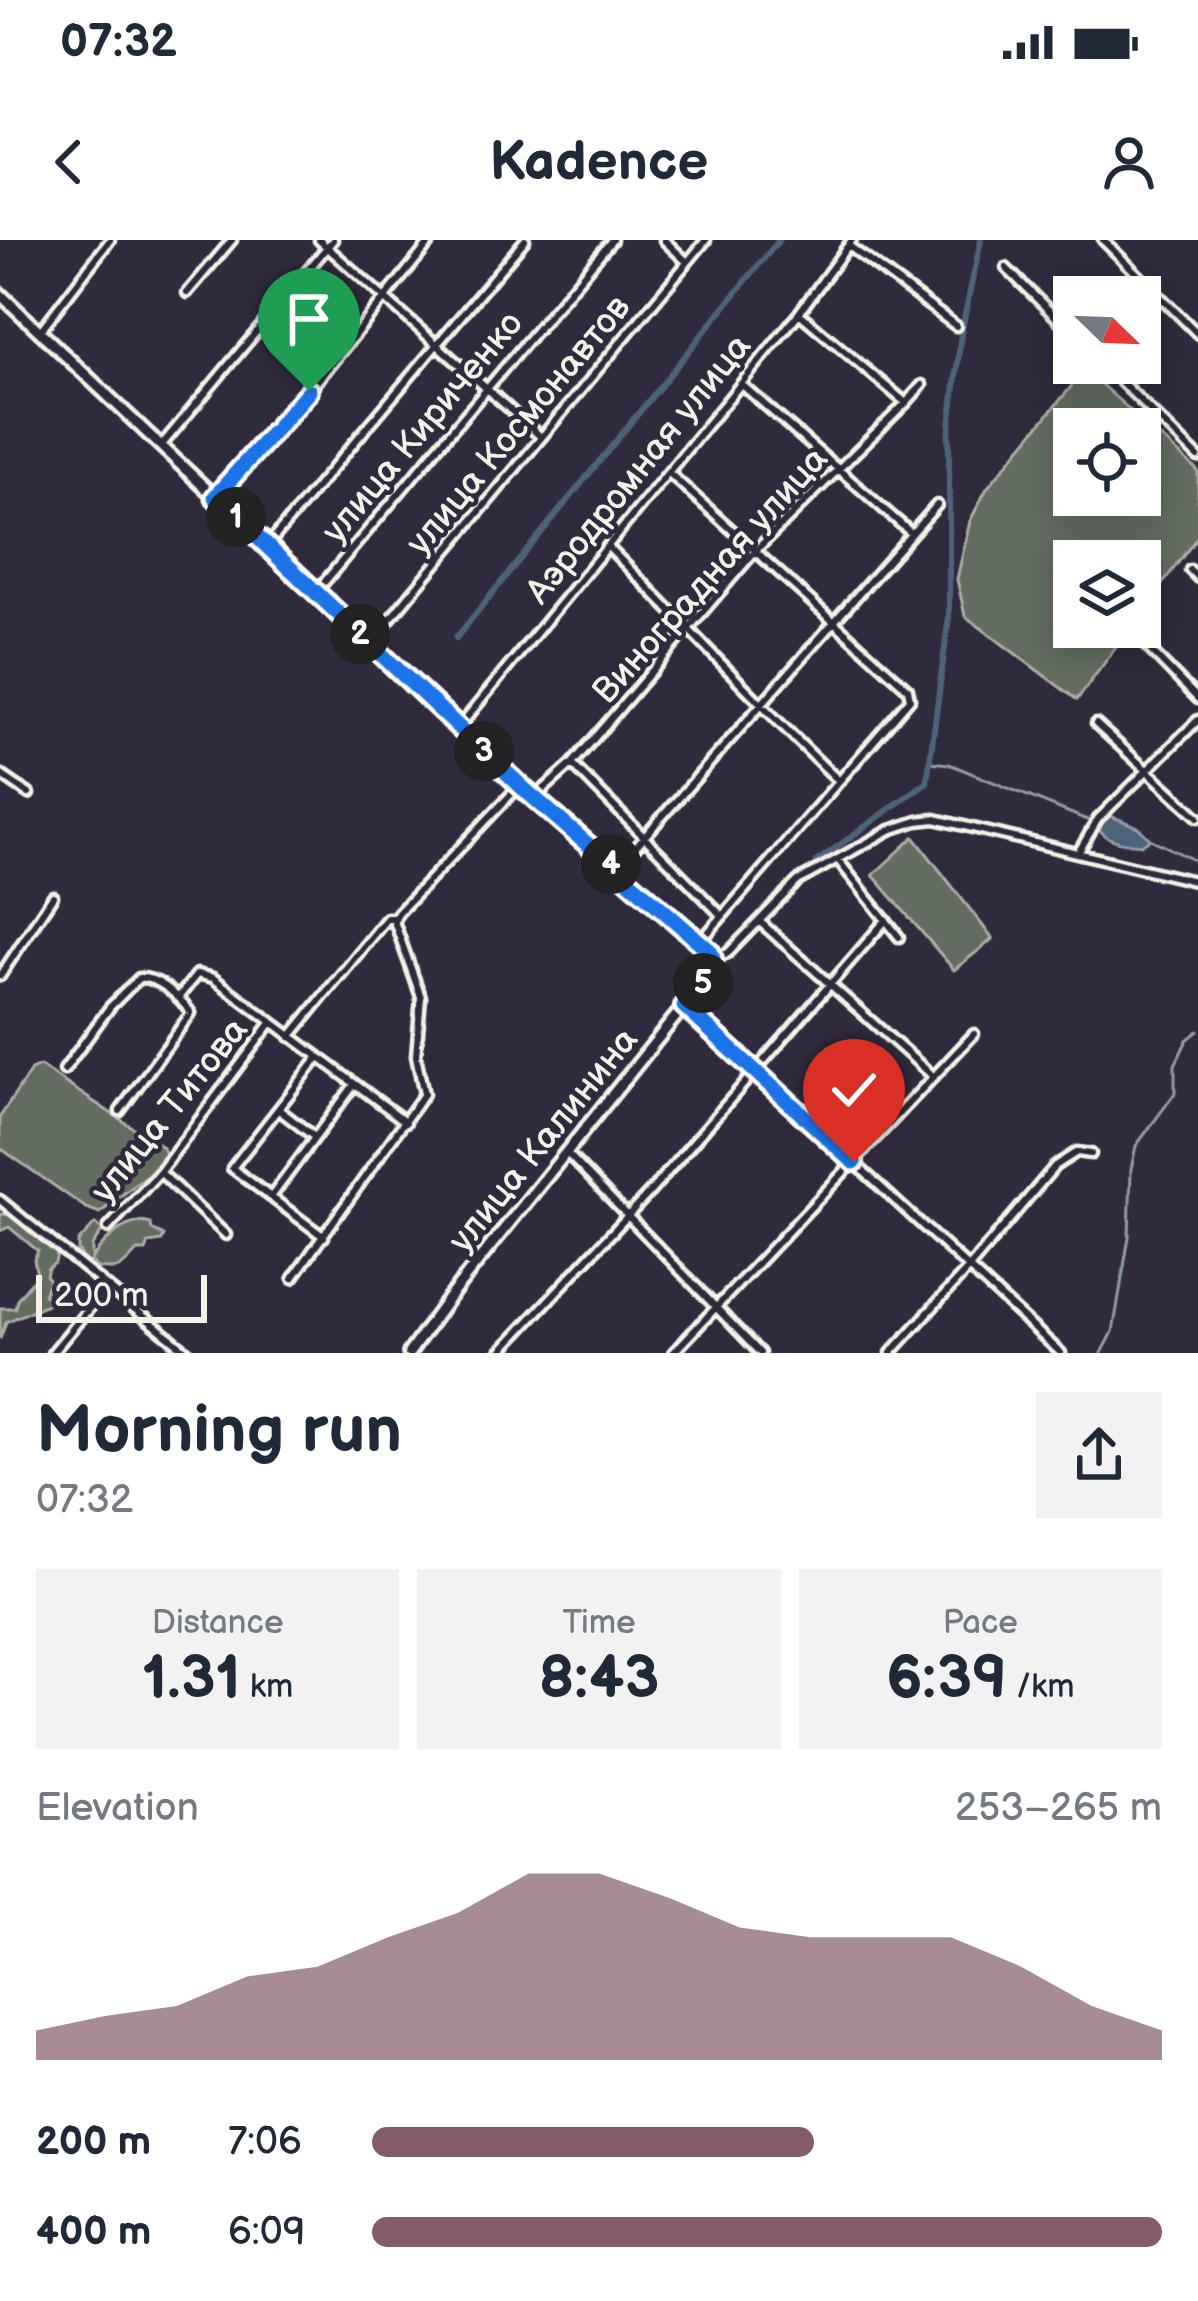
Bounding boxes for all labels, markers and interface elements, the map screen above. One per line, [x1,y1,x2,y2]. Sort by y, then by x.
text: 07:32 [60,15,177,70]
icon: back [36,129,102,195]
icon: person [1096,129,1162,195]
text: Kadence [490,130,708,195]
pin [258,268,360,391]
north arrow [1053,276,1161,384]
map controls [1053,276,1161,648]
icon: arrive [276,286,342,352]
street label: улица Космонавтов [398,287,640,564]
street label: улица Кириченко [313,303,532,552]
street label: Аэродромная улица [516,326,761,614]
button: locate [1053,408,1161,516]
street label: Виноградная улица [584,438,837,713]
pin: 1 [206,487,266,547]
text: 1 [229,497,243,537]
button: layers [1053,540,1161,648]
pin: 2 [330,604,390,664]
text: 2 [350,614,370,654]
pin: 3 [454,721,514,781]
text: 3 [474,731,494,771]
pin: 4 [581,834,641,894]
text: 4 [601,844,621,884]
pin: 5 [673,953,733,1013]
text: 5 [693,963,713,1003]
street label: улица Титова [82,1010,258,1212]
street label: улица Калинина [440,1020,648,1262]
pin [803,1039,905,1162]
icon: check [821,1057,887,1123]
scale bar [36,1269,207,1322]
text: 200 m [54,1276,148,1316]
text: Morning run [36,1392,402,1471]
button: share [1036,1392,1162,1518]
text: 07:32 [36,1477,133,1524]
text: Distance [152,1603,284,1643]
text: Time [562,1603,636,1643]
text: Pace [943,1603,1018,1643]
text: 1.31 [142,1643,241,1715]
text: 8:43 [539,1643,659,1715]
text: 6:39 [886,1643,1007,1715]
text: km [241,1667,293,1707]
text: /km [1007,1667,1074,1707]
text: Elevation [36,1785,199,1832]
text: 253–265 m [955,1785,1162,1832]
text: 200 m [36,2119,151,2166]
text: 7:06 [228,2119,302,2166]
text: 400 m [36,2209,151,2256]
text: 6:09 [228,2209,305,2256]

